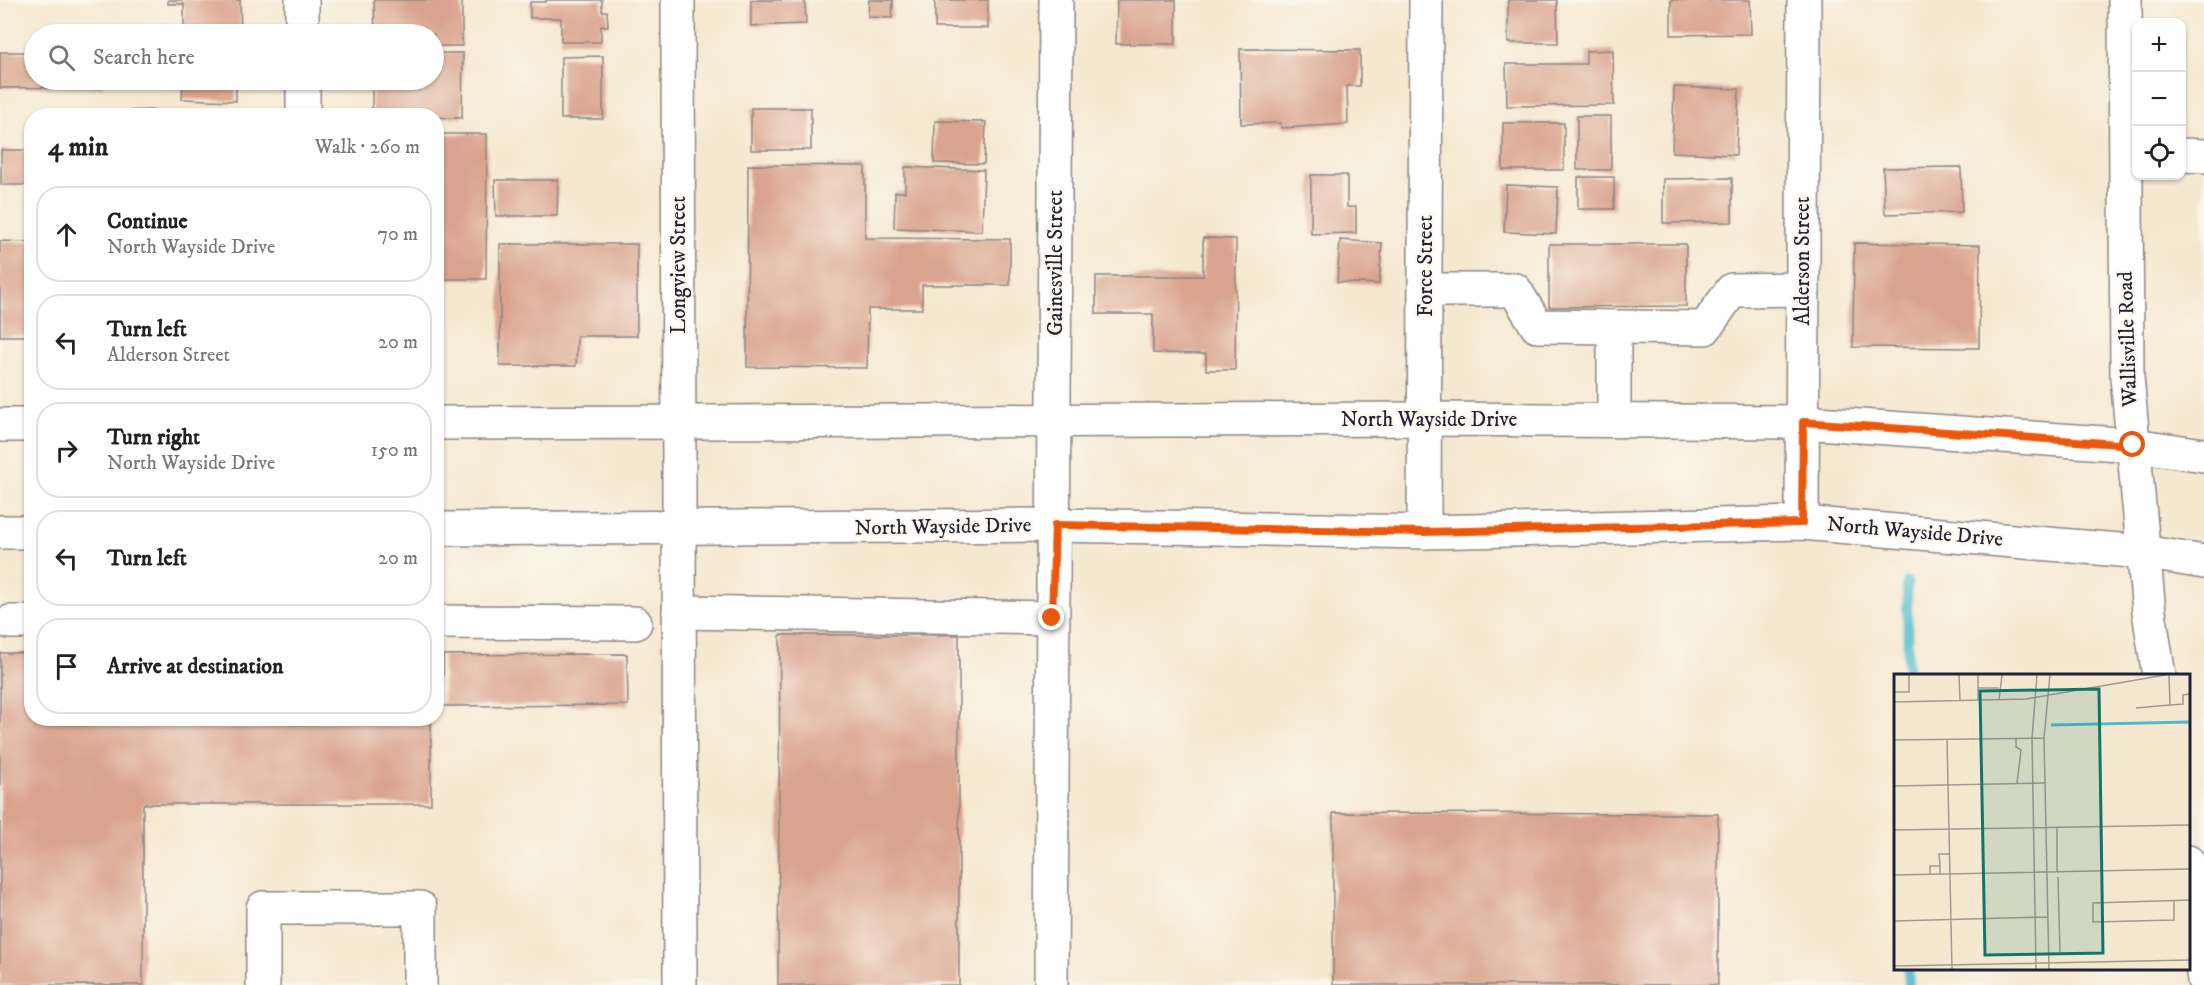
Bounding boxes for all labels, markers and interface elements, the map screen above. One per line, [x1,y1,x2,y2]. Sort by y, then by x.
map controls [2132,18,2186,180]
button: + [2132,18,2186,72]
search box [24,24,444,90]
icon: search [45,41,78,74]
text: Search here [93,44,195,71]
button: − [2132,72,2186,126]
button: locate [2132,126,2186,180]
text: 4 min [48,131,108,164]
text: Walk · 260 m [315,135,420,160]
street label: Gainesville Street [1043,190,1069,336]
street label: Longview Street [666,196,692,334]
street label: Alderson Street [1790,196,1816,326]
text: Continue [107,208,188,235]
street label: Force Street [1413,215,1439,317]
icon: ahead [50,218,83,251]
text: 70 m [377,222,418,247]
text: North Wayside Drive [107,235,275,260]
street label: Wallisville Road [2113,270,2143,408]
text: Turn left [107,316,187,343]
icon: left [50,326,83,359]
text: 20 m [378,330,418,355]
text: Alderson Street [107,343,230,368]
street label: North Wayside Drive [1341,407,1518,433]
text: Turn right [107,424,200,451]
route start [2119,431,2145,457]
icon: right [50,434,83,467]
text: 150 m [371,438,418,463]
text: North Wayside Drive [107,451,275,476]
street label: North Wayside Drive [1826,511,2004,553]
street label: North Wayside Drive [854,512,1032,542]
icon: left [50,542,83,575]
text: Turn left [107,545,187,572]
text: 20 m [378,546,418,571]
route end [1038,604,1064,630]
icon: arrive [50,650,83,683]
text: Arrive at destination [107,653,284,680]
inset map [1894,674,2189,970]

